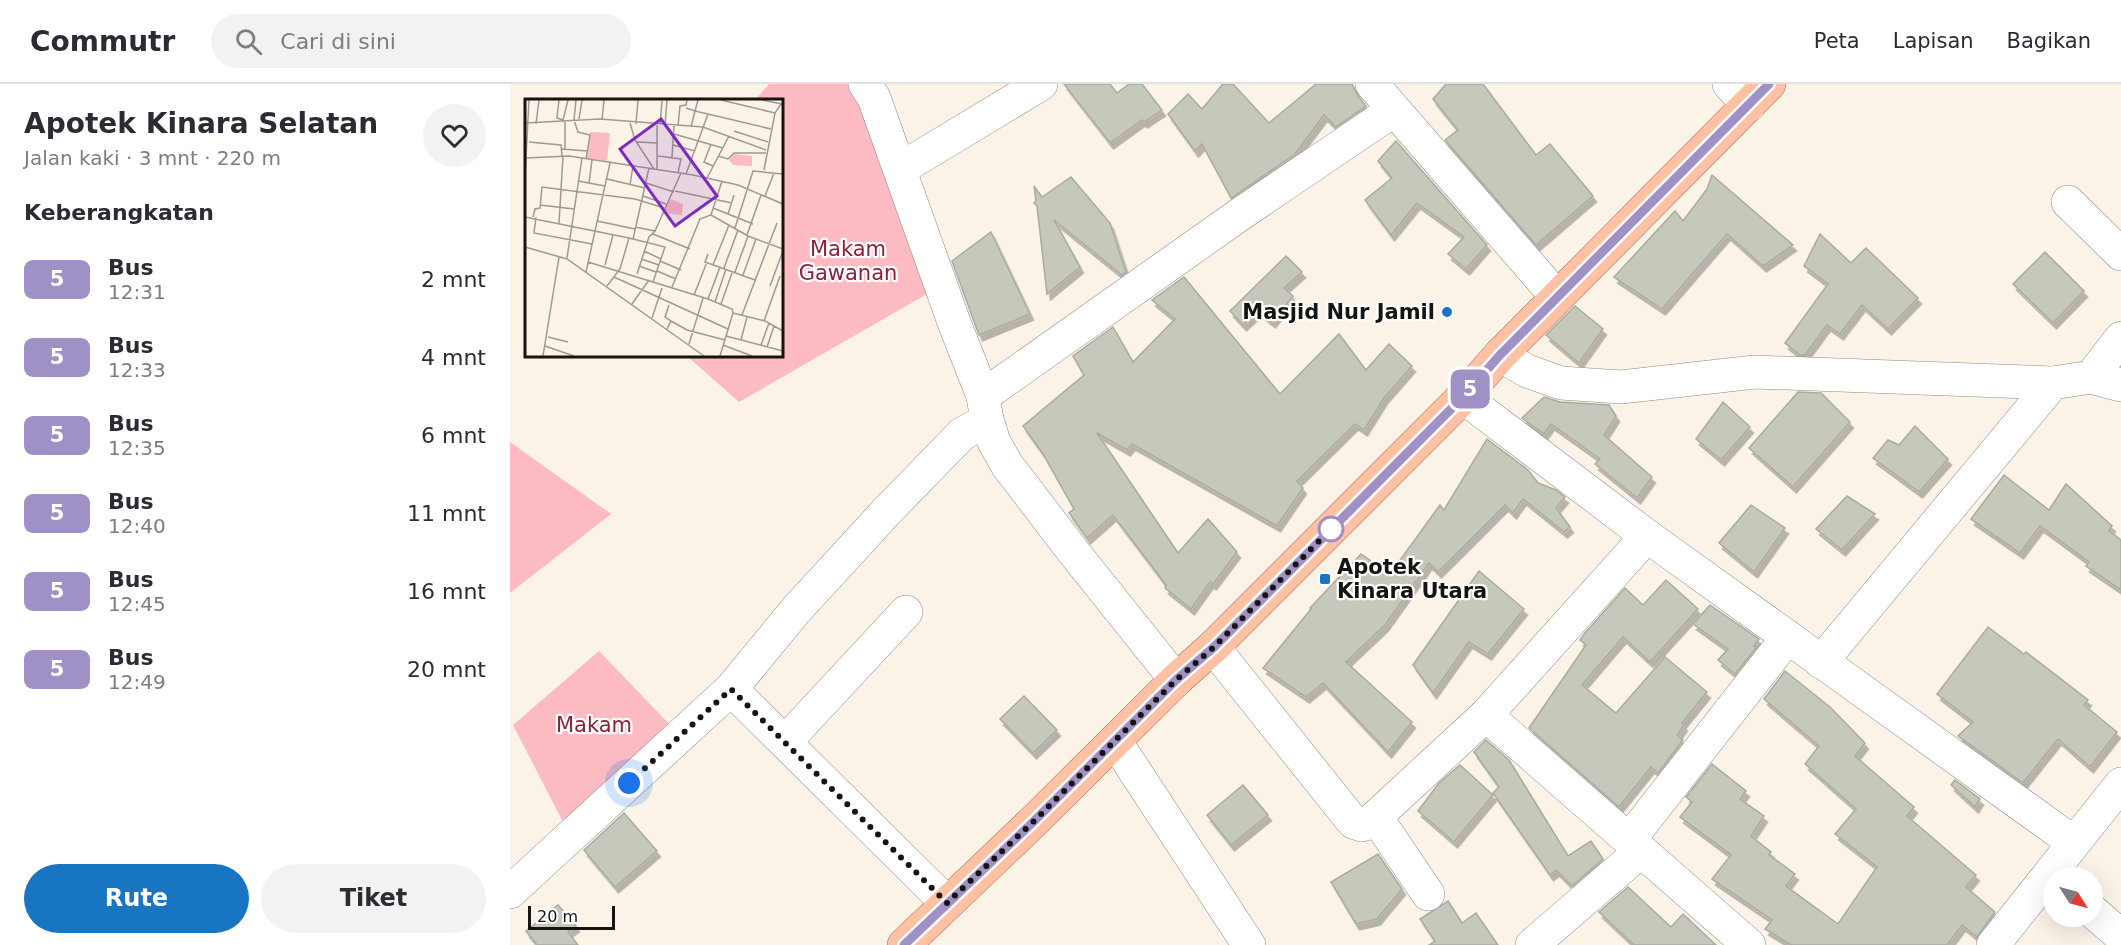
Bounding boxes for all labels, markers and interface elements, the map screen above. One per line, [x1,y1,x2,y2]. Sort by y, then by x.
search box [211,14,631,68]
text: Commutr [30,25,175,58]
icon: search [232,25,265,58]
text: Cari di sini [280,29,396,54]
text: Peta [1814,29,1860,53]
text: Lapisan [1893,29,1974,53]
text: Bagikan [2007,29,2091,53]
inset map [525,99,783,357]
button: heart [423,104,486,167]
text: Apotek Kinara Selatan [24,107,378,140]
text: Jalan kaki · 3 mnt · 220 m [24,146,281,170]
text: Keberangkatan [24,200,214,225]
park label: Makam Gawanan [799,237,897,285]
text: Bus [108,255,154,280]
text: 5 [50,267,64,291]
text: 2 mnt [421,267,486,292]
text: 12:31 [108,280,166,304]
place label: Masjid Nur Jamil [1242,300,1435,324]
marker: Masjid Nur Jamil [1440,305,1454,319]
text: Bus [108,333,154,358]
text: 5 [50,345,64,369]
text: 4 mnt [421,345,486,370]
text: 12:33 [108,358,166,382]
line badge: 5 [1450,370,1490,408]
text: 5 [1463,377,1477,401]
text: Bus [108,411,154,436]
text: 5 [50,423,64,447]
text: 6 mnt [421,423,486,448]
text: 12:35 [108,436,166,460]
text: Bus [108,489,154,514]
text: 5 [50,501,64,525]
text: 11 mnt [407,501,486,526]
text: 12:40 [108,514,166,538]
unlabelled marker [1318,516,1344,542]
place label: Apotek Kinara Utara [1337,555,1487,603]
text: Bus [108,567,154,592]
marker: Apotek Kinara Utara [1318,572,1332,586]
text: 5 [50,579,64,603]
text: 16 mnt [407,579,486,604]
text: 12:45 [108,592,166,616]
text: Bus [108,645,154,670]
text: 5 [50,657,64,681]
text: 20 mnt [407,657,486,682]
text: 12:49 [108,670,166,694]
park label: Makam [556,713,632,737]
your location [614,768,644,798]
button: Rute [24,864,249,933]
button: Tiket [261,864,486,933]
north arrow [2043,867,2103,927]
map controls [2043,867,2103,927]
scale bar [528,903,615,930]
text: 20 m [537,907,578,926]

